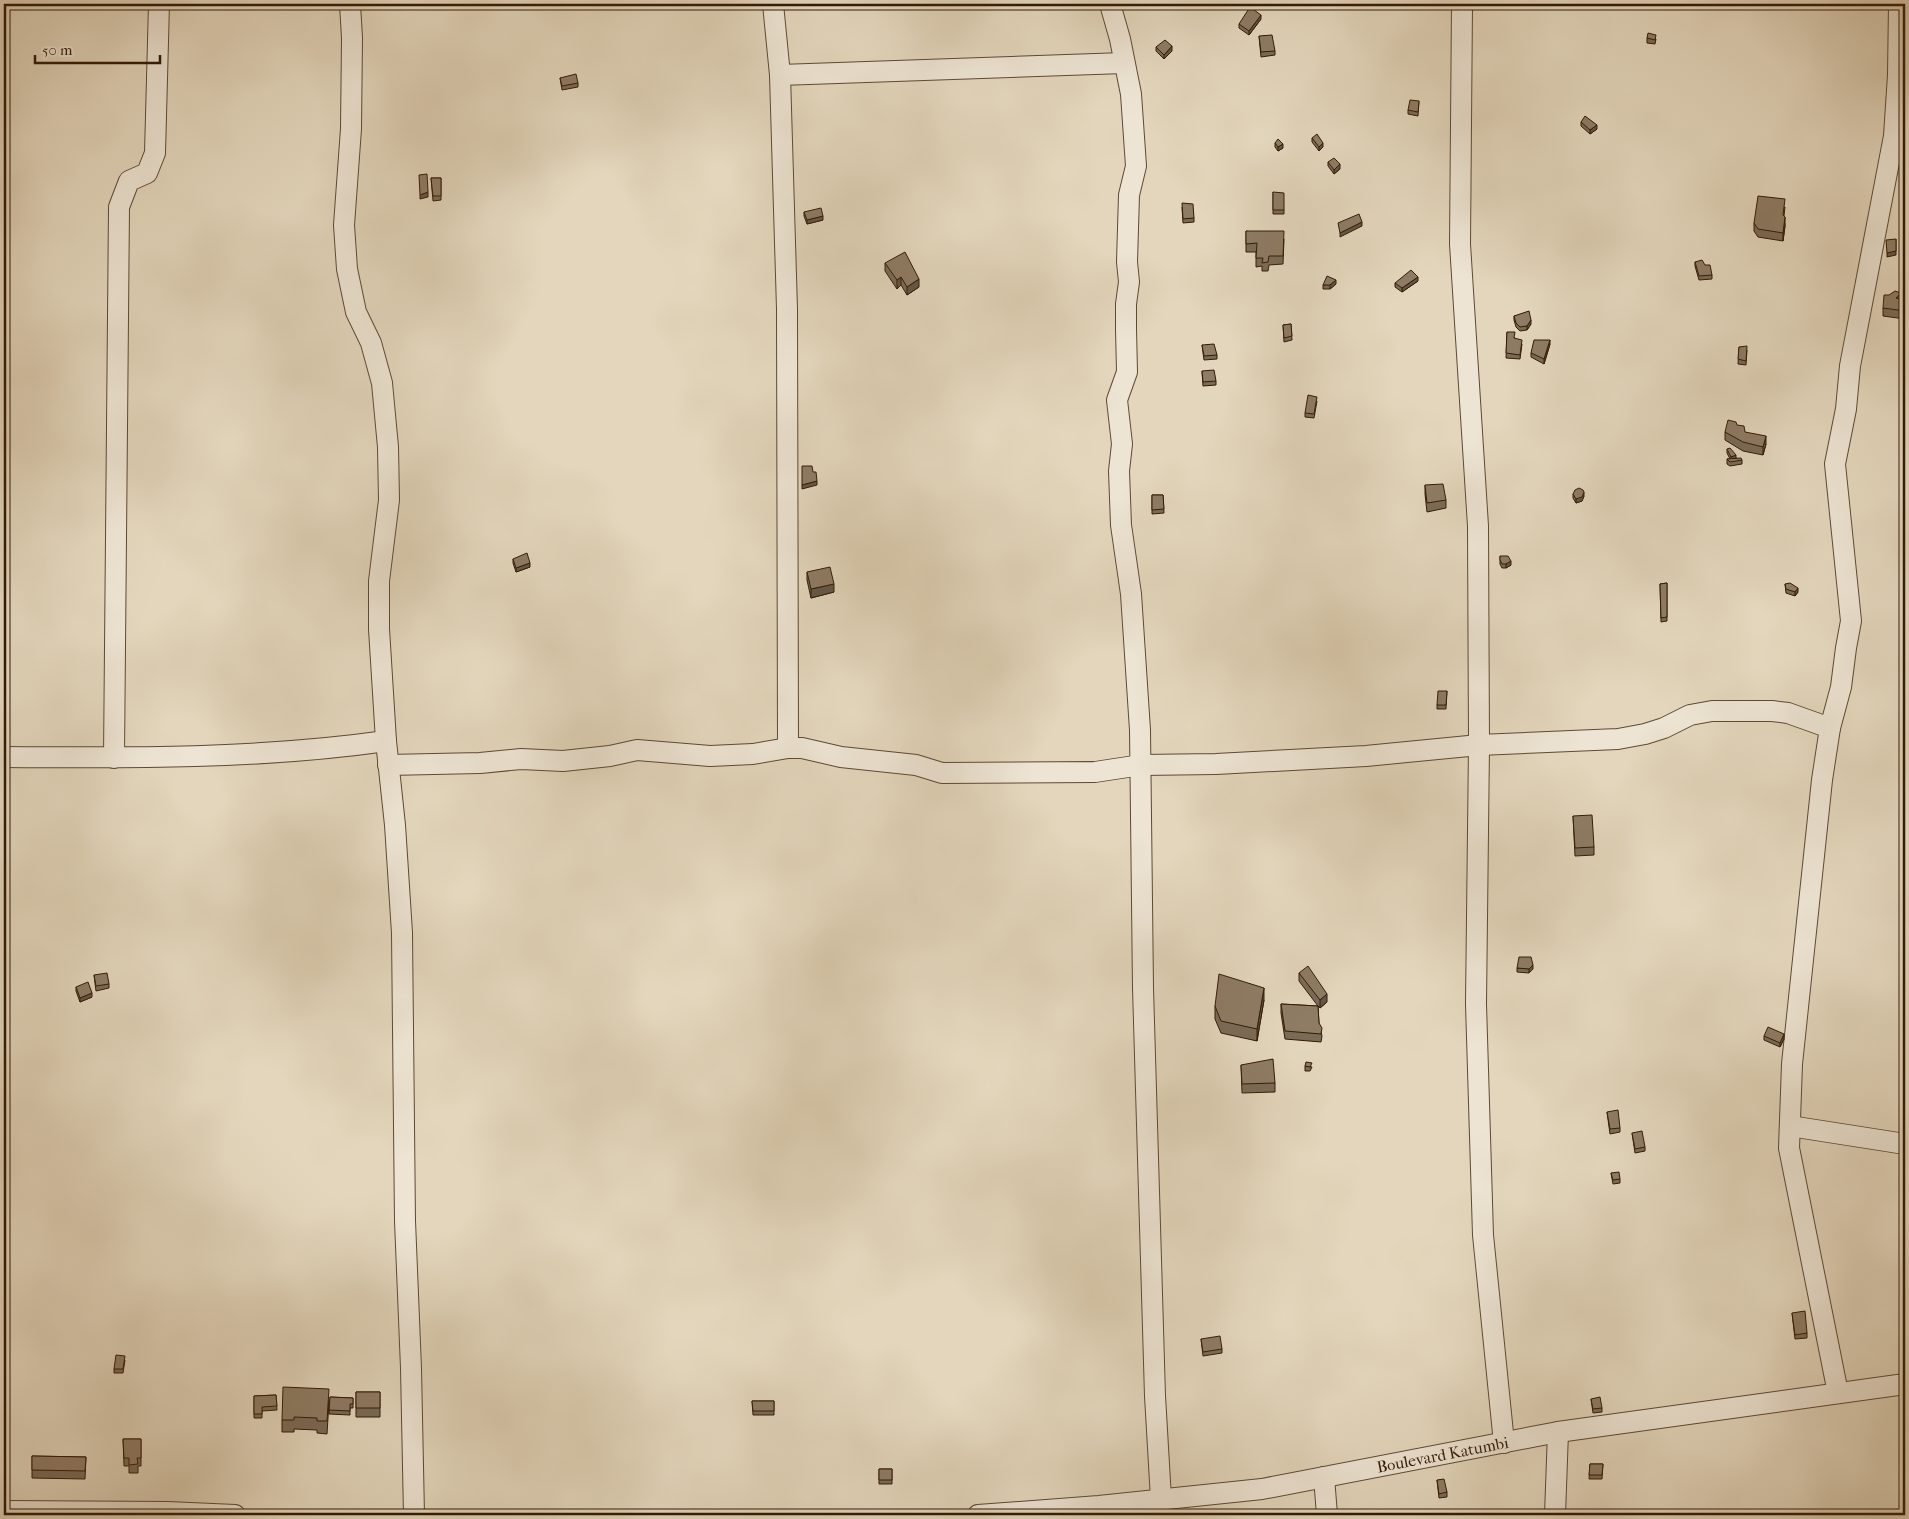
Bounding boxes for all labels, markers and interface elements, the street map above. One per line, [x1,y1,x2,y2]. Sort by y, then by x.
scale bar [35,32,160,64]
text: 50 m [42,41,73,59]
street label: Boulevard Katumbi [1375,1433,1510,1477]

